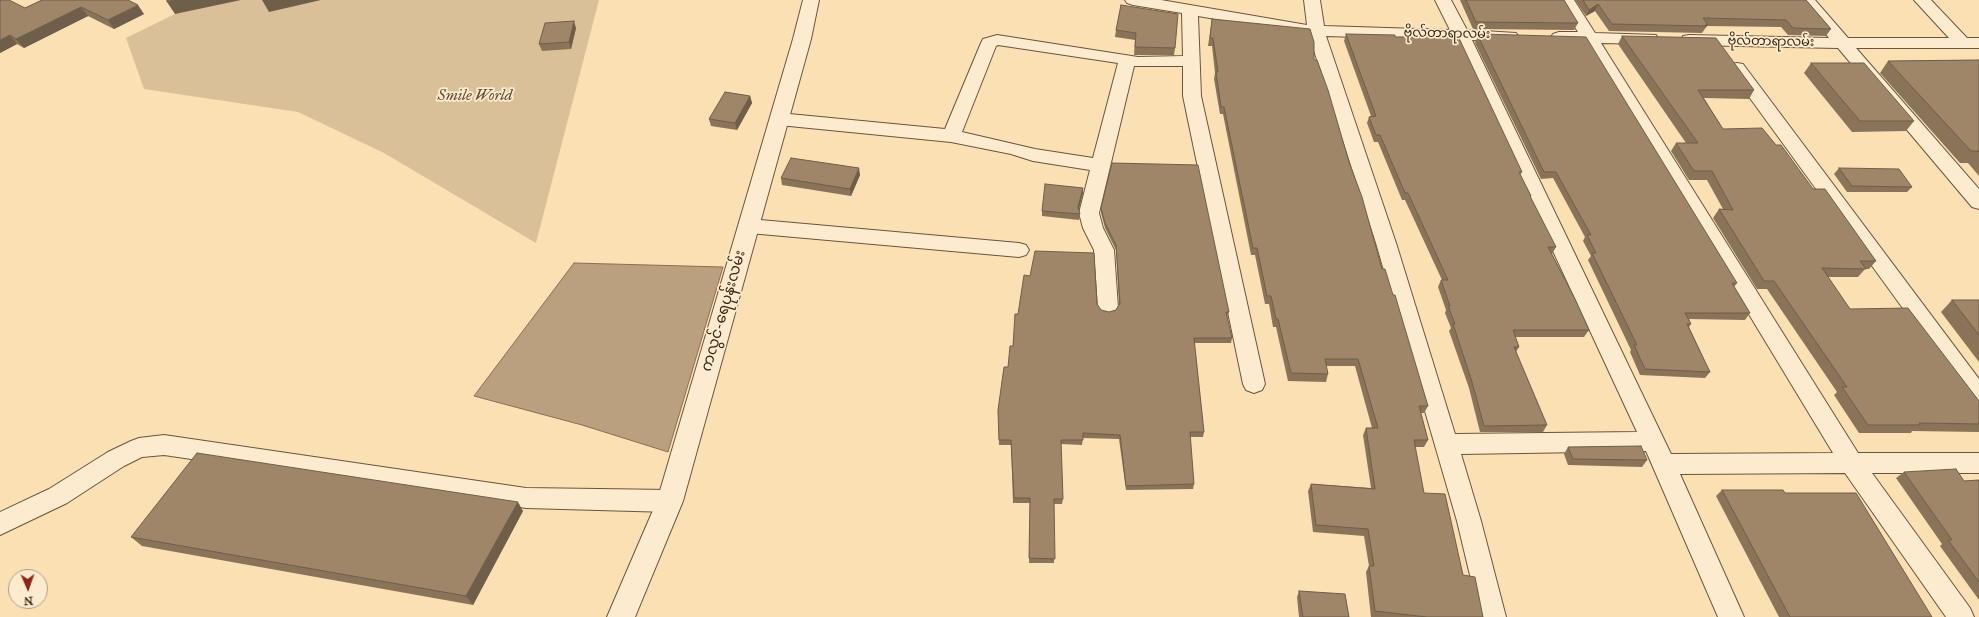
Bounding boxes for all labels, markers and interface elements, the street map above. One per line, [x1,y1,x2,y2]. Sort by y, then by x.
street label: ဗိုလ်တာရာလမ်း [1403,25,1491,43]
street label: ဗိုလ်တာရာလမ်း [1727,33,1815,51]
park label: Smile World [438,87,512,105]
street label: ကလွင်-ရေပုန်းလမ်း [698,248,750,374]
north arrow [8,569,48,609]
text: N [24,594,33,607]

